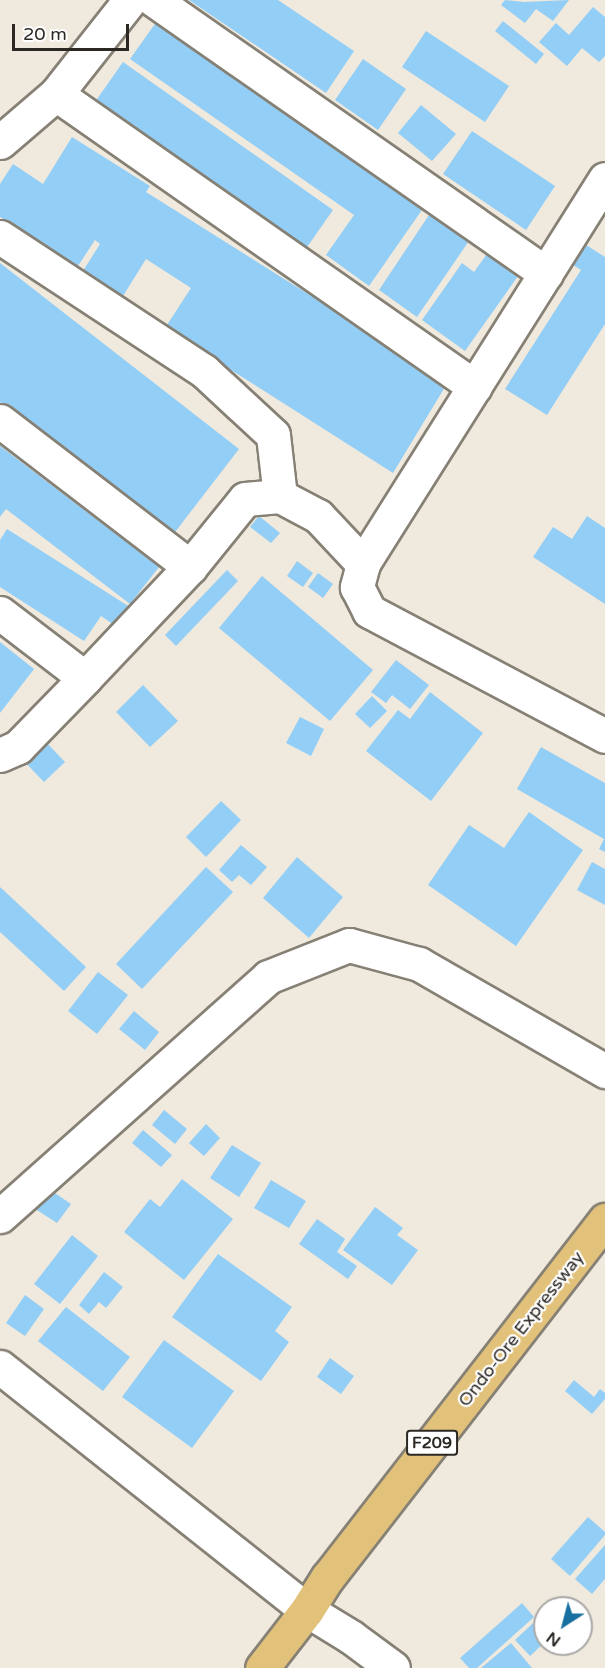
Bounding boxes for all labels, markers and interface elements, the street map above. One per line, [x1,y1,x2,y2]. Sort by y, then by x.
scale bar [15,12,132,50]
text: 20 m [23,23,67,45]
street label: Ondo-Ore Expressway [454,1247,588,1411]
road number: F209 [405,1430,459,1456]
north arrow [533,1596,593,1656]
text: N [543,1627,565,1651]

